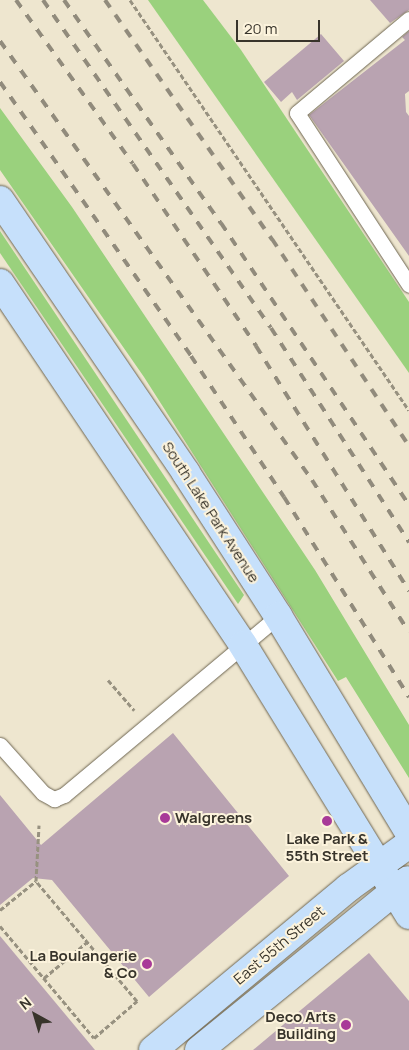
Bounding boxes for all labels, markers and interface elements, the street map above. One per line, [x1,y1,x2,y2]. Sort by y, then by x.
scale bar [239,10,323,42]
text: 20 m [244,18,277,39]
street label: South Lake Park Avenue [159,438,263,586]
place label: Walgreens [175,809,252,827]
marker: Walgreens [159,812,171,824]
marker: Lake Park & 55th Street [321,815,333,827]
place label: Lake Park & 55th Street [285,829,369,864]
street label: East 55th Street [230,902,328,988]
place label: La Boulangerie & Co [30,946,137,981]
marker: La Boulangerie & Co [141,958,153,970]
north arrow [10,990,60,1040]
text: N [15,992,35,1014]
place label: Deco Arts Building [265,1007,336,1042]
marker: Deco Arts Building [340,1019,352,1031]

